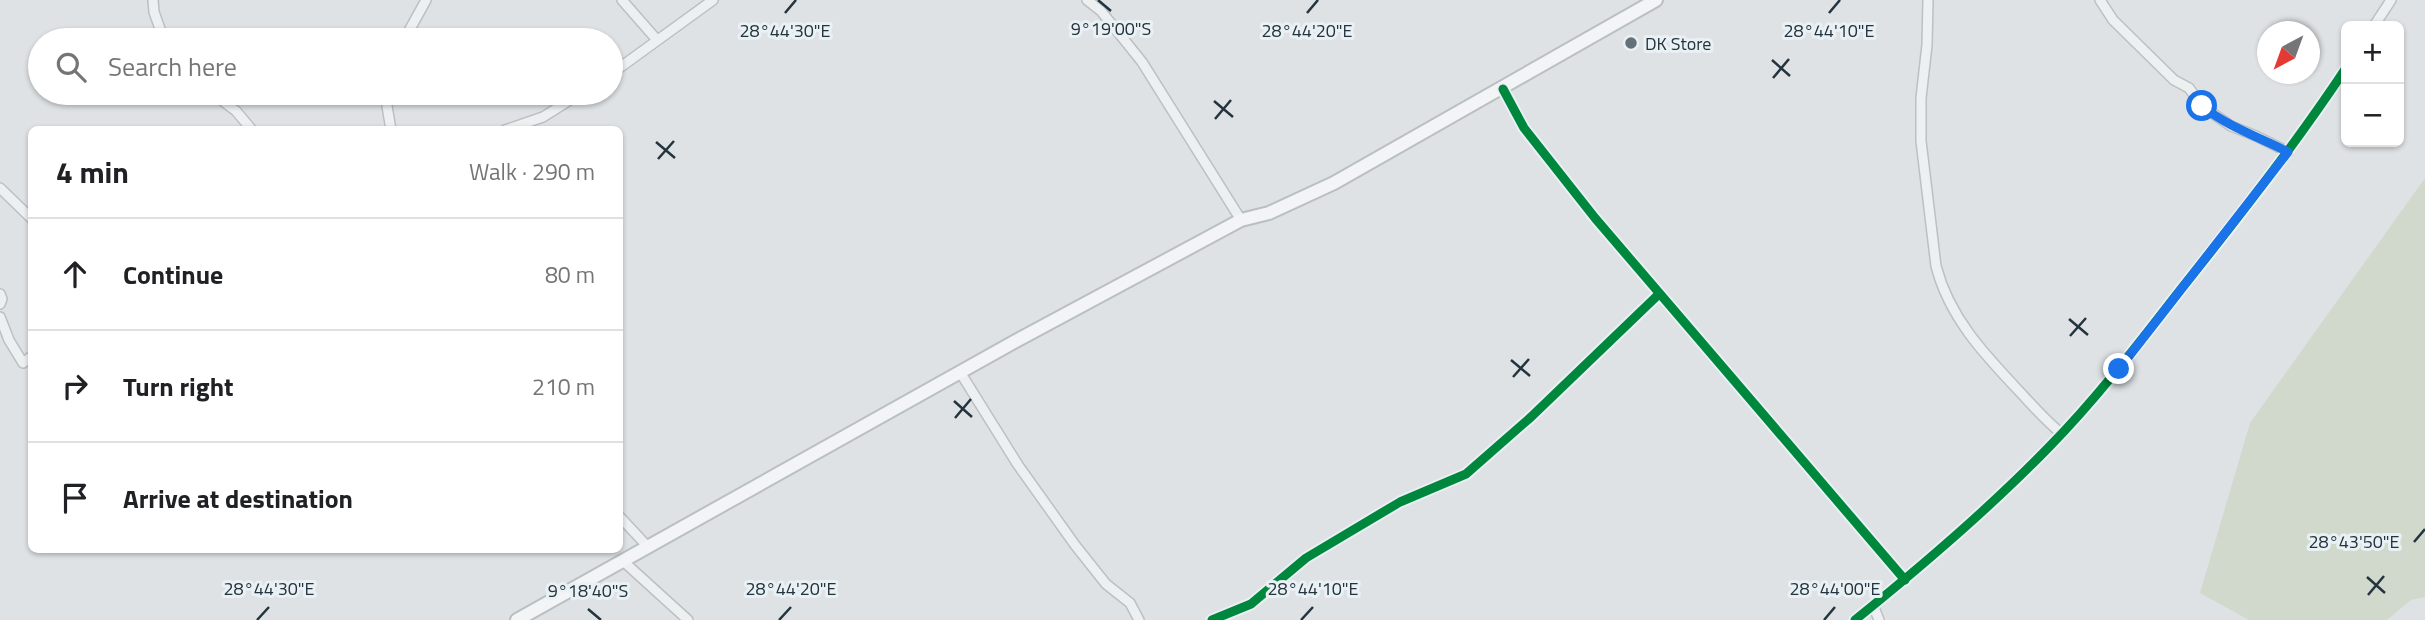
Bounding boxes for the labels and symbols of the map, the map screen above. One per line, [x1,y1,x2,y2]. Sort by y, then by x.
text: 9°19'00"S [1071,15,1151,42]
text: 28°44'30"E [740,17,831,44]
text: 28°44'20"E [1262,17,1353,44]
text: 28°44'10"E [1784,17,1875,44]
north arrow [2257,21,2320,84]
place label: DK Store [1645,30,1711,57]
marker: DK Store [1623,35,1639,51]
route start [2186,90,2217,121]
route end [2103,353,2134,384]
text: 28°43'50"E [2309,528,2400,555]
text: 28°44'30"E [224,575,315,602]
text: 28°44'20"E [746,575,837,602]
text: 28°44'10"E [1268,575,1359,602]
text: 28°44'00"E [1790,575,1881,602]
text: 9°18'40"S [548,577,628,604]

